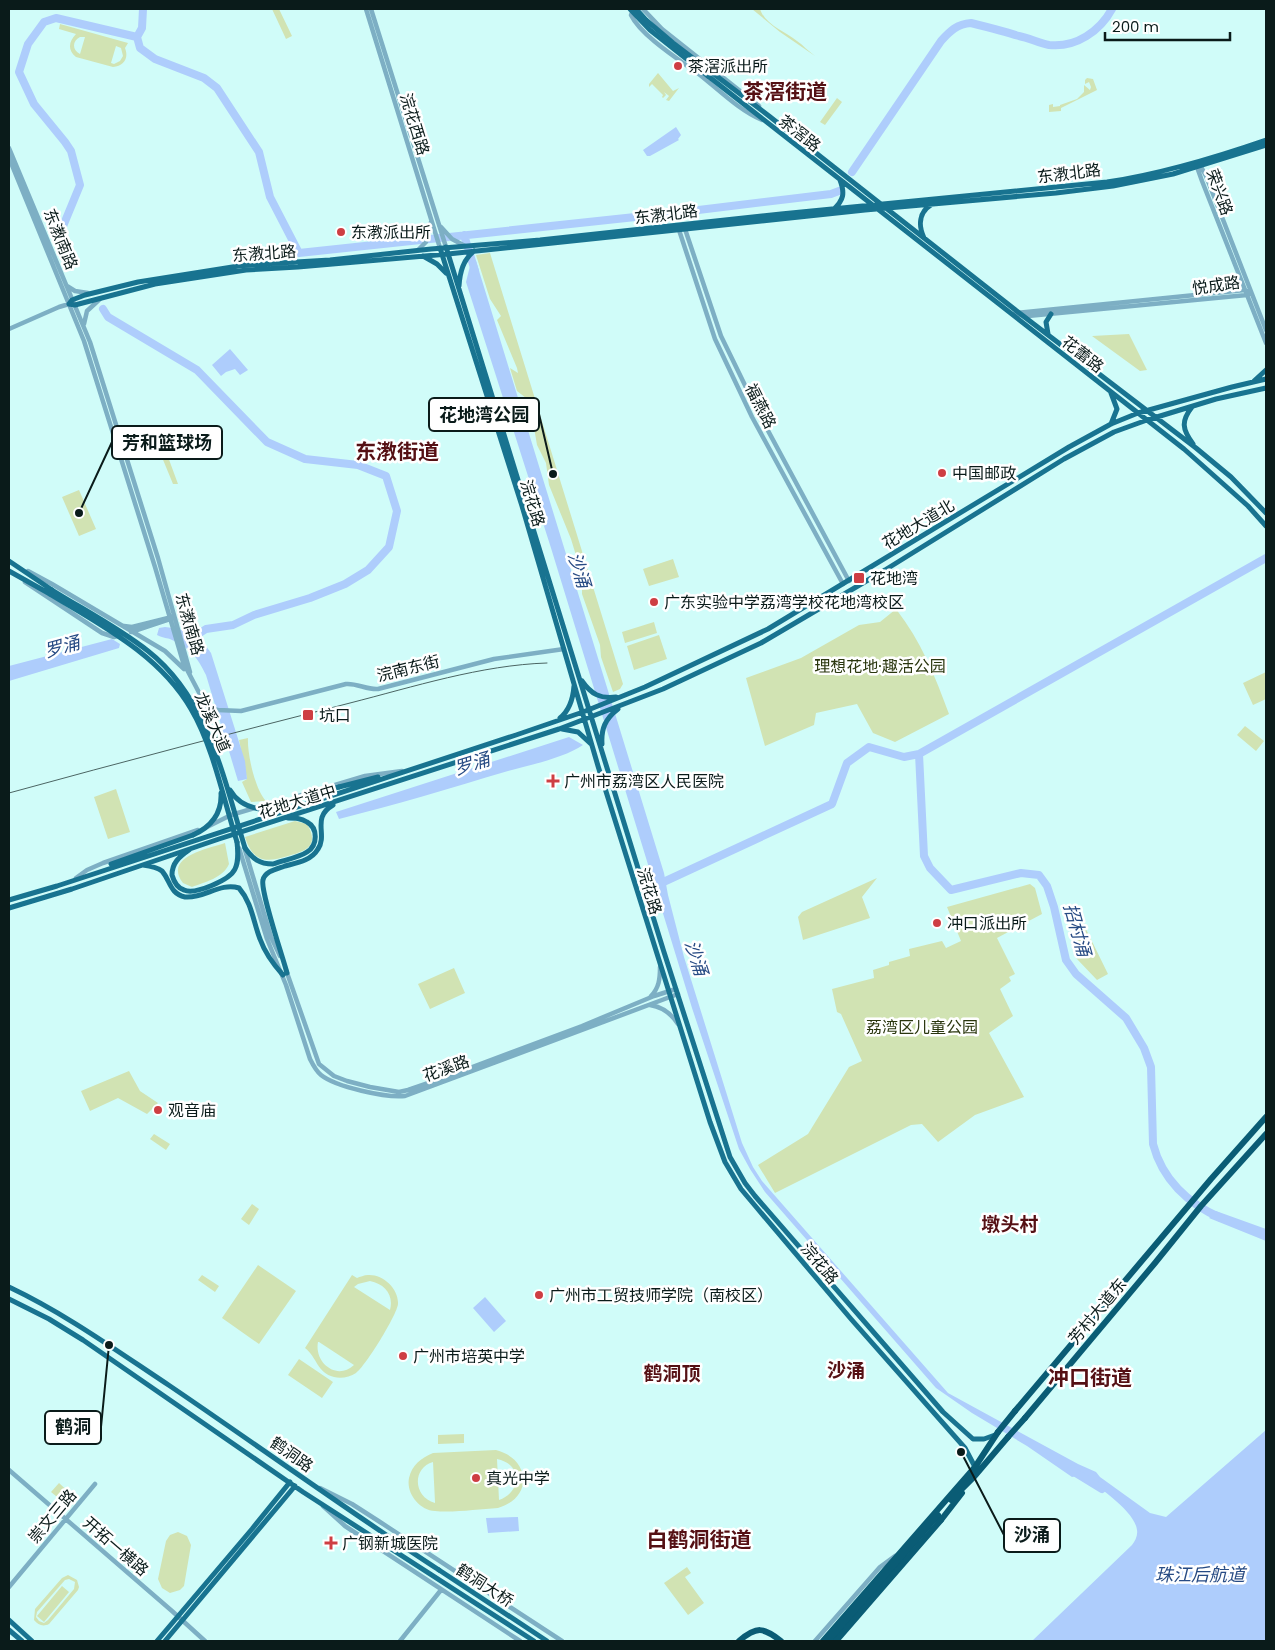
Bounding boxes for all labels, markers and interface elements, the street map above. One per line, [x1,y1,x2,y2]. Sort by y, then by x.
scale bar [1105,10,1230,42]
text: 200 m [1112,16,1159,37]
place label: 茶滘派出所 [688,55,768,78]
marker: 茶滘派出所 [672,60,684,72]
district label: 茶滘街道 [743,77,827,106]
street label: 浣花西路 [394,90,435,158]
street label: 茶滘路 [774,110,826,157]
street label: 东漖北路 [1036,158,1102,189]
street label: 荣兴路 [1201,166,1239,219]
street label: 东漖北路 [633,199,699,230]
street label: 东漖南路 [38,205,83,273]
place label: 东漖派出所 [351,221,431,244]
marker: 东漖派出所 [335,226,347,238]
street label: 东漖北路 [231,240,297,267]
street label: 悦成路 [1191,271,1241,300]
street label: 花蕾路 [1057,331,1109,378]
street label: 福燕路 [739,380,782,433]
callout: 花地湾公园 [429,398,539,431]
text: 花地湾公园 [439,402,529,427]
callout: 芳和篮球场 [112,426,222,459]
text: 芳和篮球场 [122,430,212,455]
district label: 东漖街道 [355,437,439,466]
place label: 中国邮政 [952,462,1016,485]
marker: 中国邮政 [936,467,948,479]
street label: 浣花路 [515,477,551,529]
street label: 花地大道北 [878,494,958,555]
water label: 沙涌 [562,549,597,593]
place label: 花地湾 [870,567,918,590]
marker: 花地湾 [852,571,866,585]
street label: 东漖南路 [170,590,209,658]
place label: 广东实验中学荔湾学校花地湾校区 [664,591,904,614]
marker: 广东实验中学荔湾学校花地湾校区 [648,596,660,608]
water label: 罗涌 [41,629,84,663]
street label: 浣南东街 [374,650,442,687]
park label: 理想花地·趣活公园 [814,655,946,678]
street label: 龙溪大道 [189,688,236,756]
place label: 坑口 [319,704,351,727]
marker: 坑口 [301,708,315,722]
water label: 罗涌 [451,746,495,781]
place label: 广州市荔湾区人民医院 [564,770,724,793]
marker: 广州市荔湾区人民医院 [546,774,560,788]
street label: 花地大道中 [256,779,339,824]
street label: 浣花路 [632,865,668,917]
water label: 招村涌 [1058,900,1097,961]
place label: 冲口派出所 [947,912,1027,935]
marker: 冲口派出所 [931,917,943,929]
water label: 沙涌 [679,937,715,981]
park label: 荔湾区儿童公园 [866,1016,978,1039]
street label: 花溪路 [420,1049,473,1087]
place label: 观音庙 [168,1099,216,1122]
marker: 观音庙 [152,1104,164,1116]
district label: 墩头村 [981,1211,1039,1238]
street label: 浣花路 [795,1238,844,1289]
street label: 芳村大道东 [1063,1273,1132,1349]
place label: 广州市工贸技师学院（南校区） [549,1284,773,1307]
marker: 广州市工贸技师学院（南校区） [533,1289,545,1301]
place label: 广州市培英中学 [413,1345,525,1368]
marker: 广州市培英中学 [397,1350,409,1362]
district label: 沙涌 [827,1357,865,1384]
district label: 鹤洞顶 [643,1360,701,1387]
district label: 冲口街道 [1048,1363,1132,1392]
callout: 鹤洞 [45,1411,101,1444]
text: 鹤洞 [55,1414,91,1439]
street label: 鹤洞路 [265,1431,318,1478]
place label: 真光中学 [486,1467,550,1490]
marker: 真光中学 [470,1472,482,1484]
street label: 崇文三路 [23,1484,82,1548]
street label: 开拓一横路 [78,1511,153,1581]
callout: 沙涌 [1004,1519,1060,1552]
text: 沙涌 [1014,1522,1050,1547]
district label: 白鹤洞街道 [647,1525,752,1554]
place label: 广钢新城医院 [342,1532,438,1555]
marker: 广钢新城医院 [324,1536,338,1550]
street label: 鹤洞大桥 [452,1558,518,1612]
water label: 珠江后航道 [1155,1562,1248,1587]

